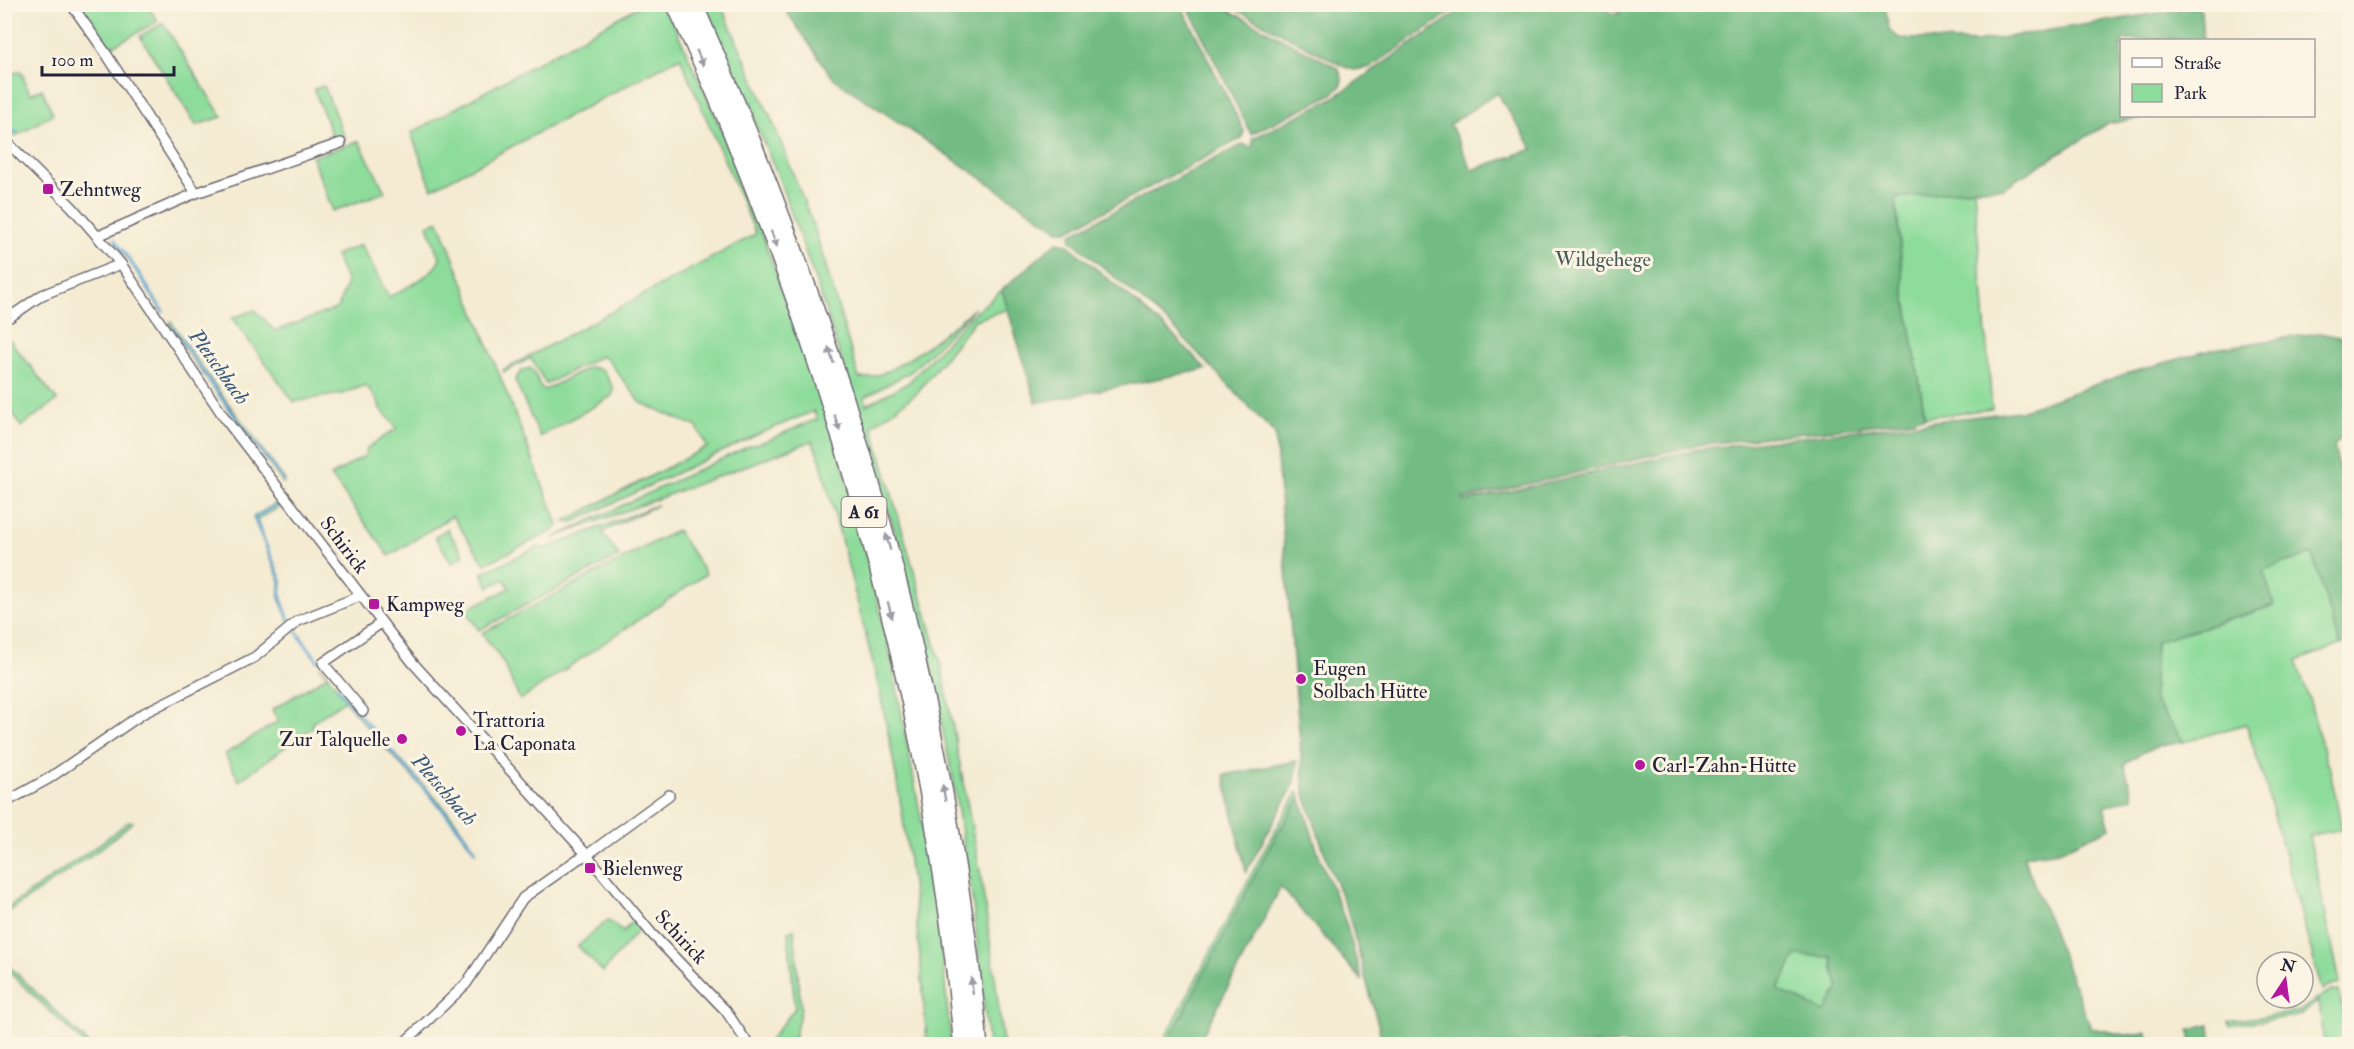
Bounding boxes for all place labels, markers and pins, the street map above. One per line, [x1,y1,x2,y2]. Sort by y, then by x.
place label: Zehntweg [60,177,142,202]
marker: Zehntweg [41,182,55,196]
place label: Kampweg [386,592,465,618]
marker: Kampweg [367,597,381,611]
place label: Eugen Solbach Hütte [1313,656,1427,704]
marker: Eugen Solbach Hütte [1294,672,1308,686]
place label: Trattoria La Caponata [473,708,576,757]
marker: Trattoria La Caponata [454,724,468,738]
place label: Zur Talquelle [279,727,390,752]
marker: Zur Talquelle [395,732,409,746]
place label: Carl-Zahn-Hütte [1652,753,1796,778]
marker: Carl-Zahn-Hütte [1633,758,1647,772]
place label: Bielenweg [602,856,684,881]
marker: Bielenweg [583,861,597,875]

